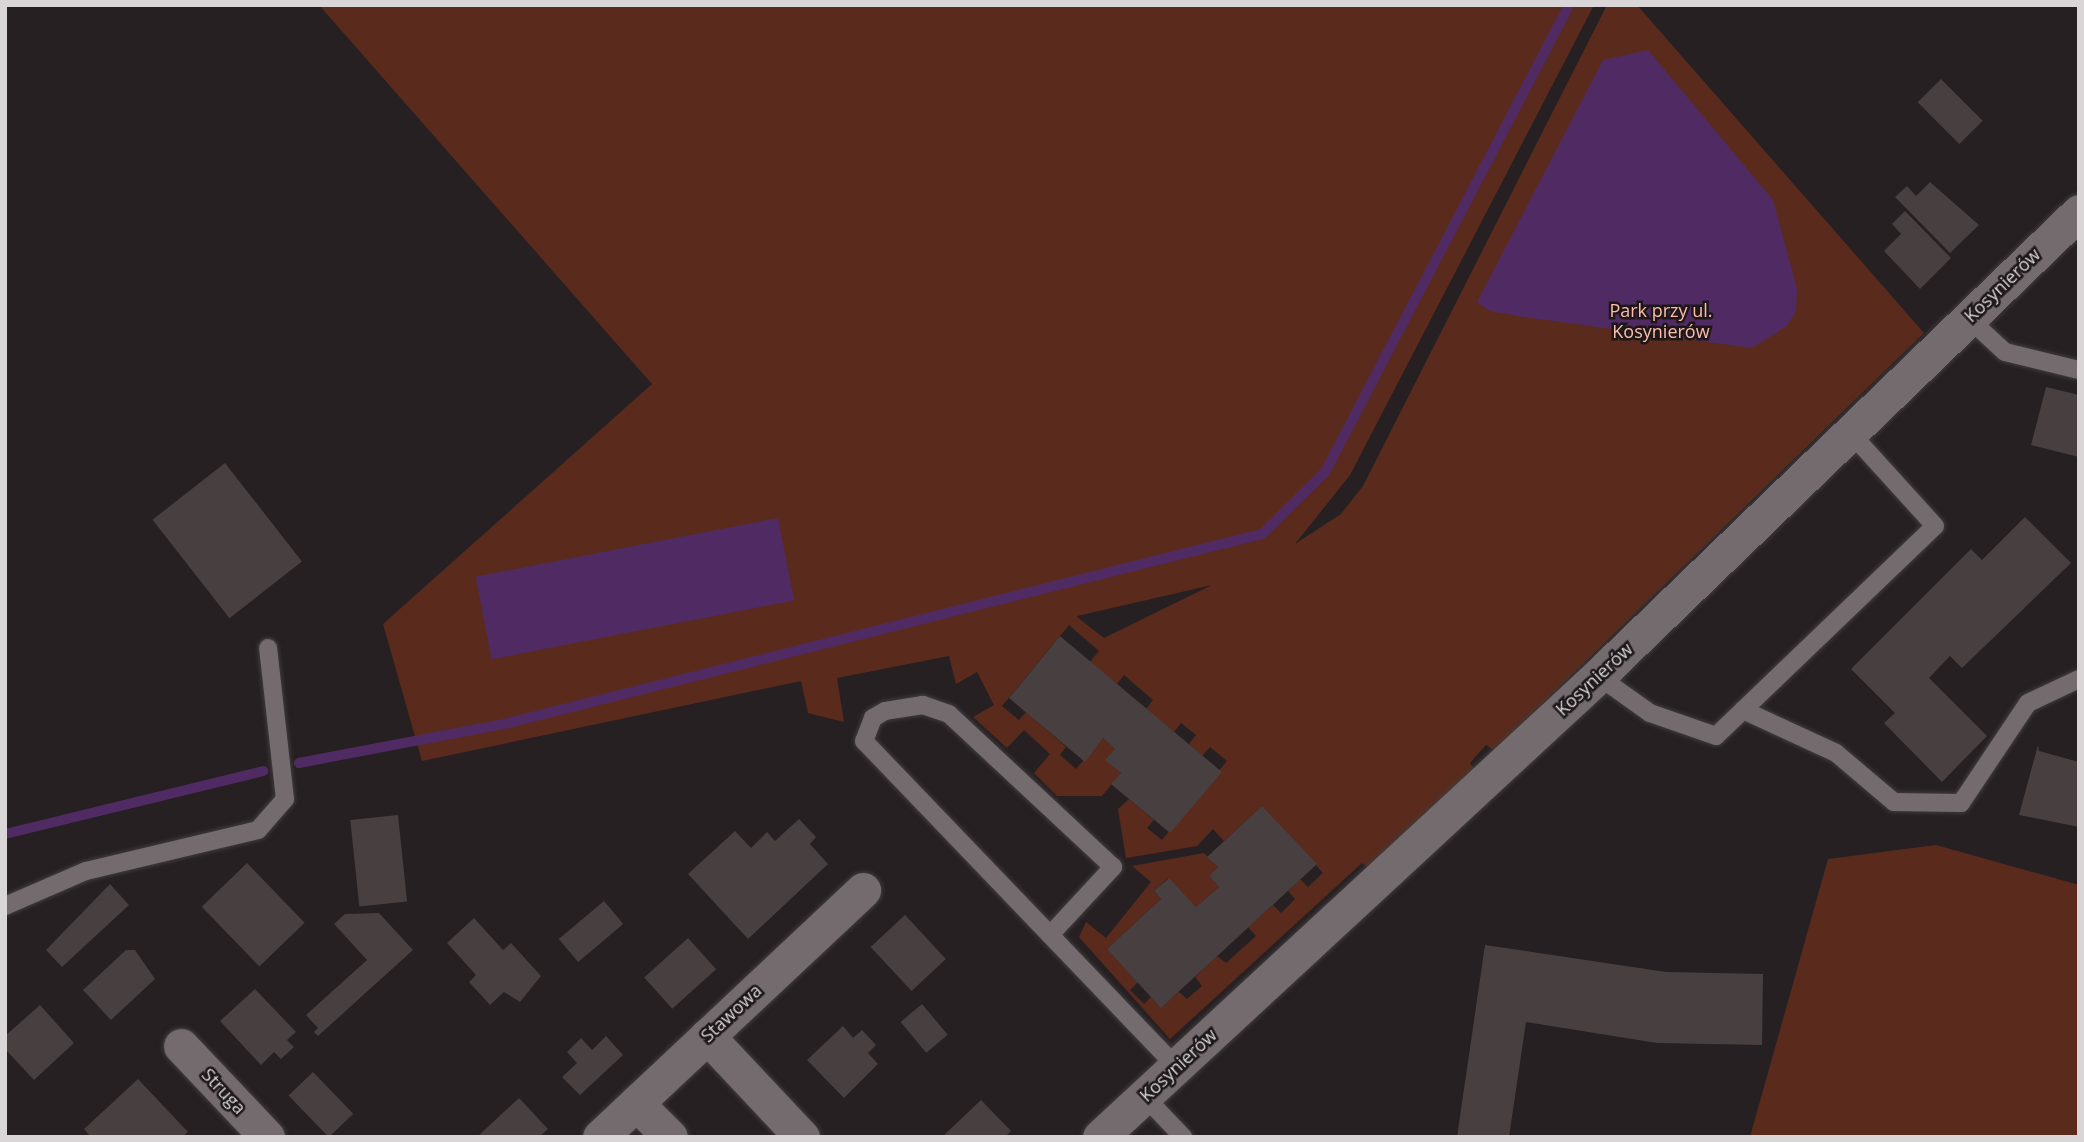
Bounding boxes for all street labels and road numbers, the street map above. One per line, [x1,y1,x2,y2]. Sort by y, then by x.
street label: Kosynierów [1960,243,2044,327]
street label: Kosynierów [1551,638,1637,720]
street label: Stawowa [696,980,766,1046]
street label: Kosynierów [1135,1024,1221,1106]
street label: Struga [198,1064,250,1118]

